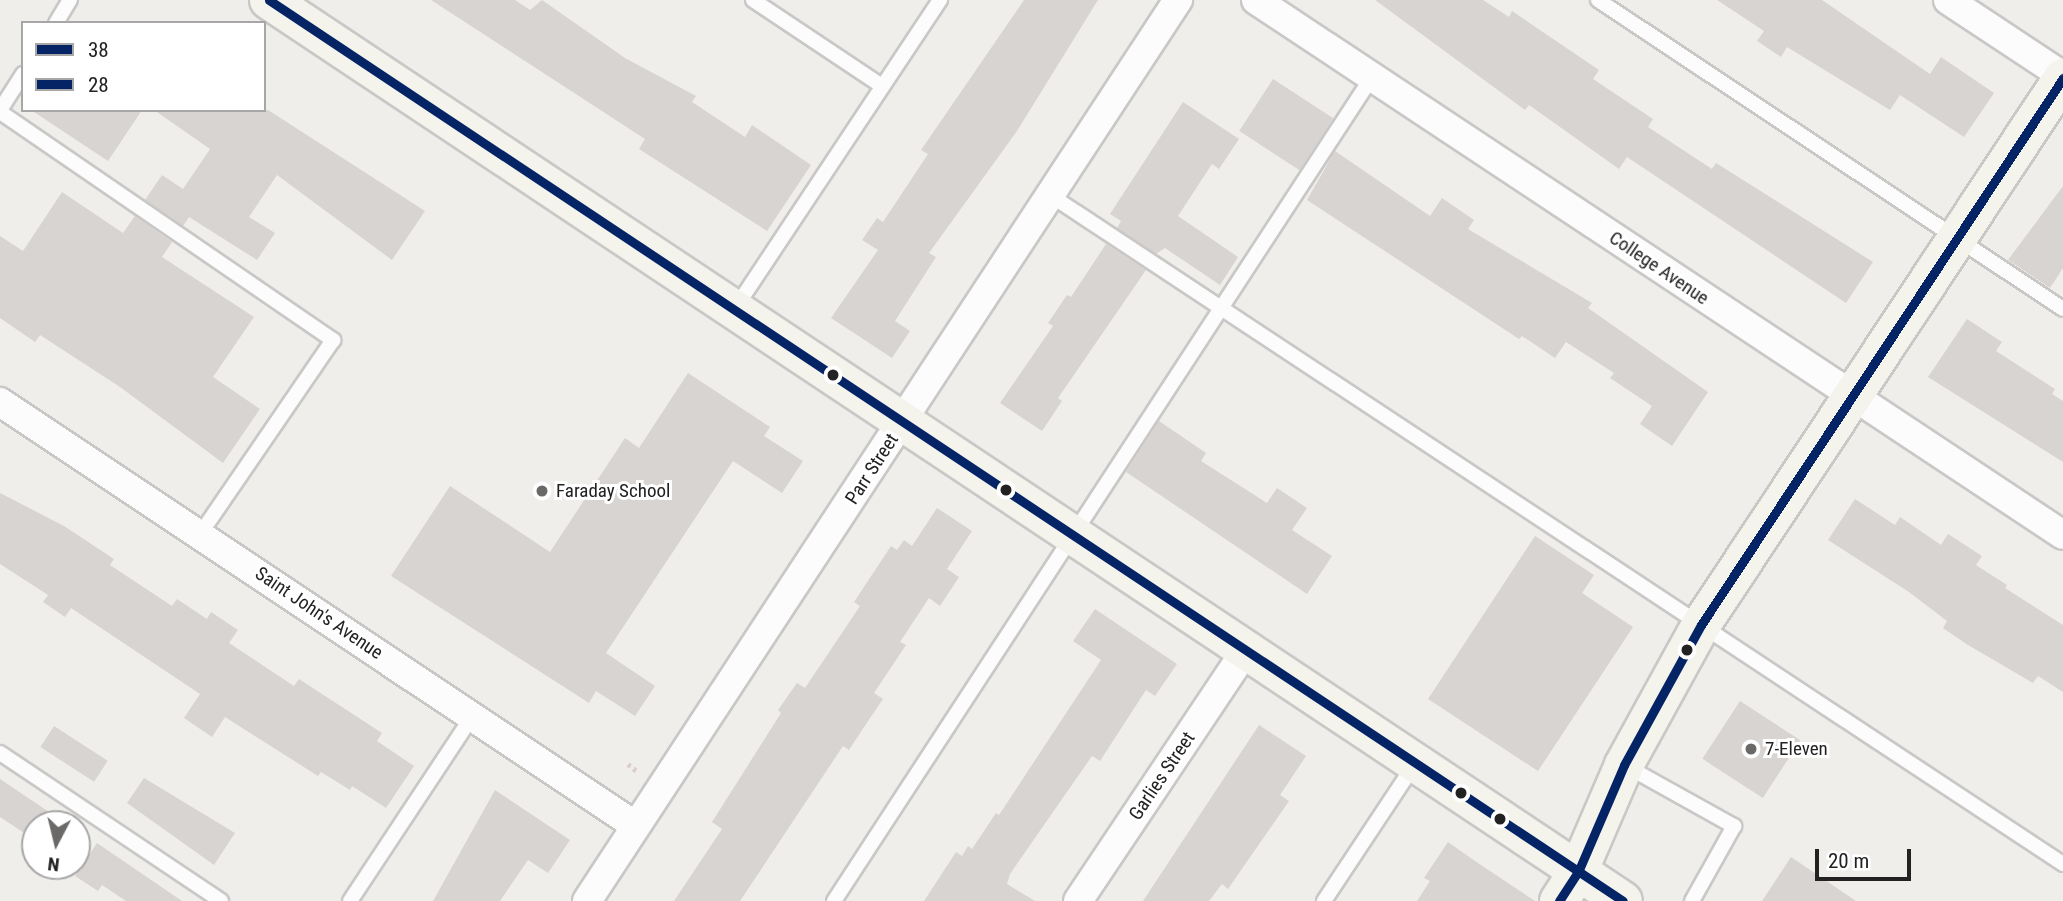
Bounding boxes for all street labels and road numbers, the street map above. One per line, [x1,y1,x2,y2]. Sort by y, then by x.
street label: College Avenue [1605,226,1713,310]
street label: Parr Street [841,429,903,509]
street label: Saint John's Avenue [251,562,387,664]
street label: Garlies Street [1124,728,1200,824]

